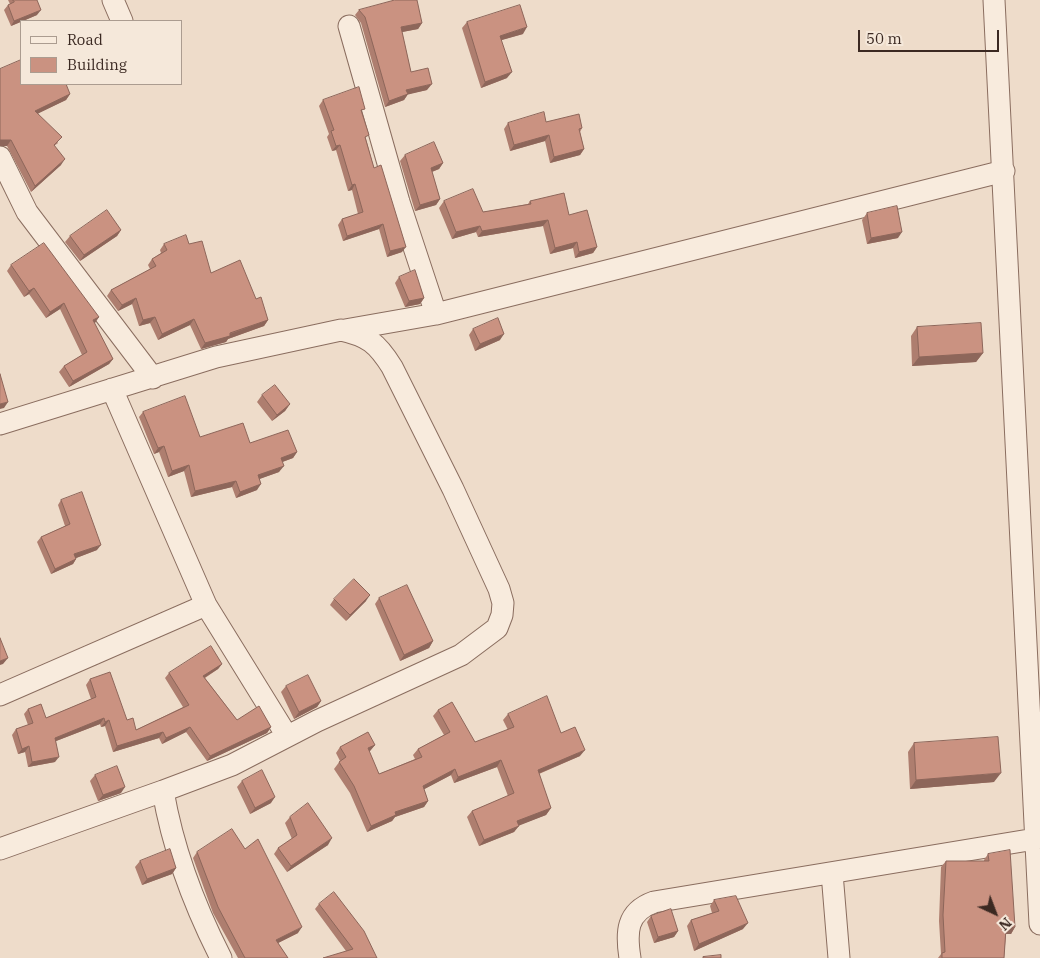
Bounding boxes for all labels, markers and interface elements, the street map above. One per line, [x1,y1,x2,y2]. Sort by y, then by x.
legend [20,20,182,85]
scale bar [860,20,1001,52]
text: 50 m [866,29,902,48]
text: Road [67,30,103,49]
text: Building [67,55,127,74]
north arrow [970,888,1020,938]
text: N [995,914,1015,934]

